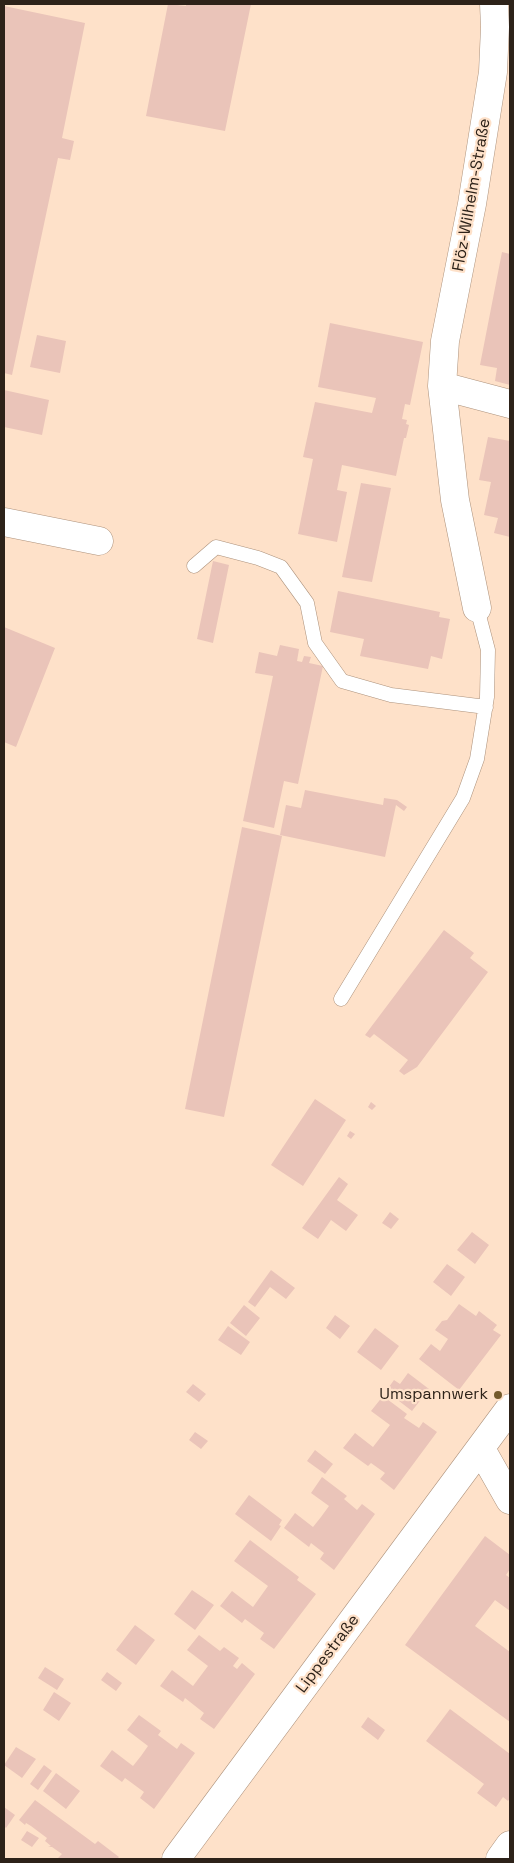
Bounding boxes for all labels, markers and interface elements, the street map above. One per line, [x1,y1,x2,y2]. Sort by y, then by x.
street label: Flöz-Wilhelm-Straße [449,117,495,273]
place label: Umspannwerk [379,1385,488,1405]
marker: Umspannwerk [492,1389,504,1401]
street label: Lippestraße [292,1611,364,1697]

